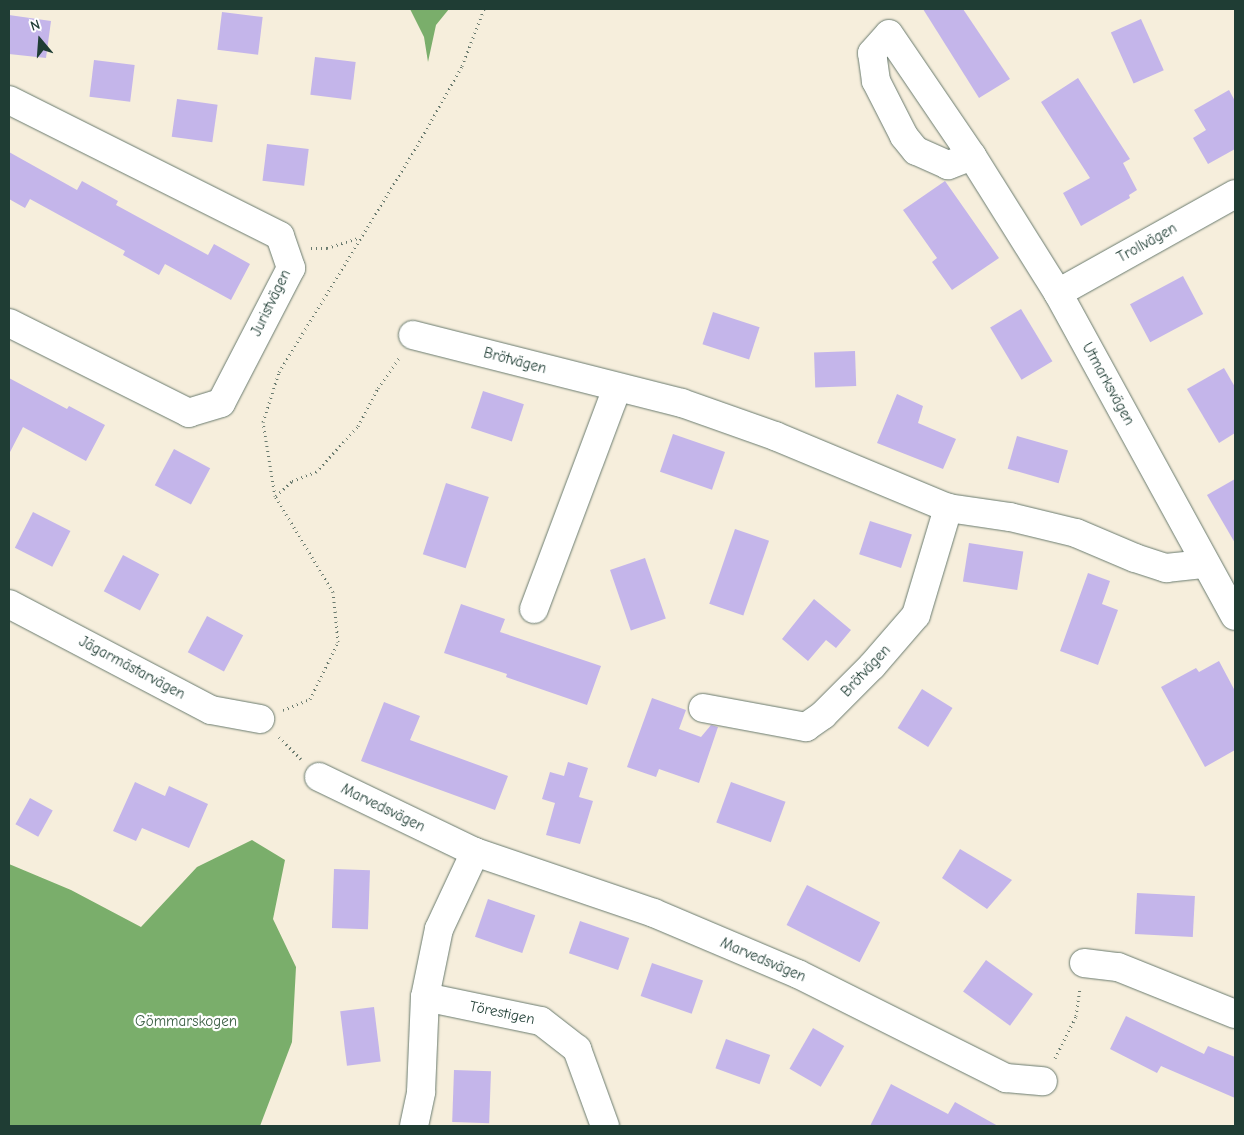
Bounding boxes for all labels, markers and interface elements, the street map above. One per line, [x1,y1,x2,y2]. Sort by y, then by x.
north arrow [15,15,65,65]
text: N [28,16,42,35]
street label: Trollvägen [1114,219,1180,267]
street label: Juristvägen [247,267,295,339]
street label: Utmarksvägen [1078,340,1138,428]
street label: Brötvägen [482,344,548,378]
street label: Jägarmästarvägen [76,632,188,704]
street label: Brötvägen [837,641,895,701]
street label: Marvedsvägen [338,780,428,836]
street label: Marvedsvägen [717,934,809,986]
street label: Törestigen [468,997,536,1029]
park label: Gömmarskogen [135,1013,237,1031]

